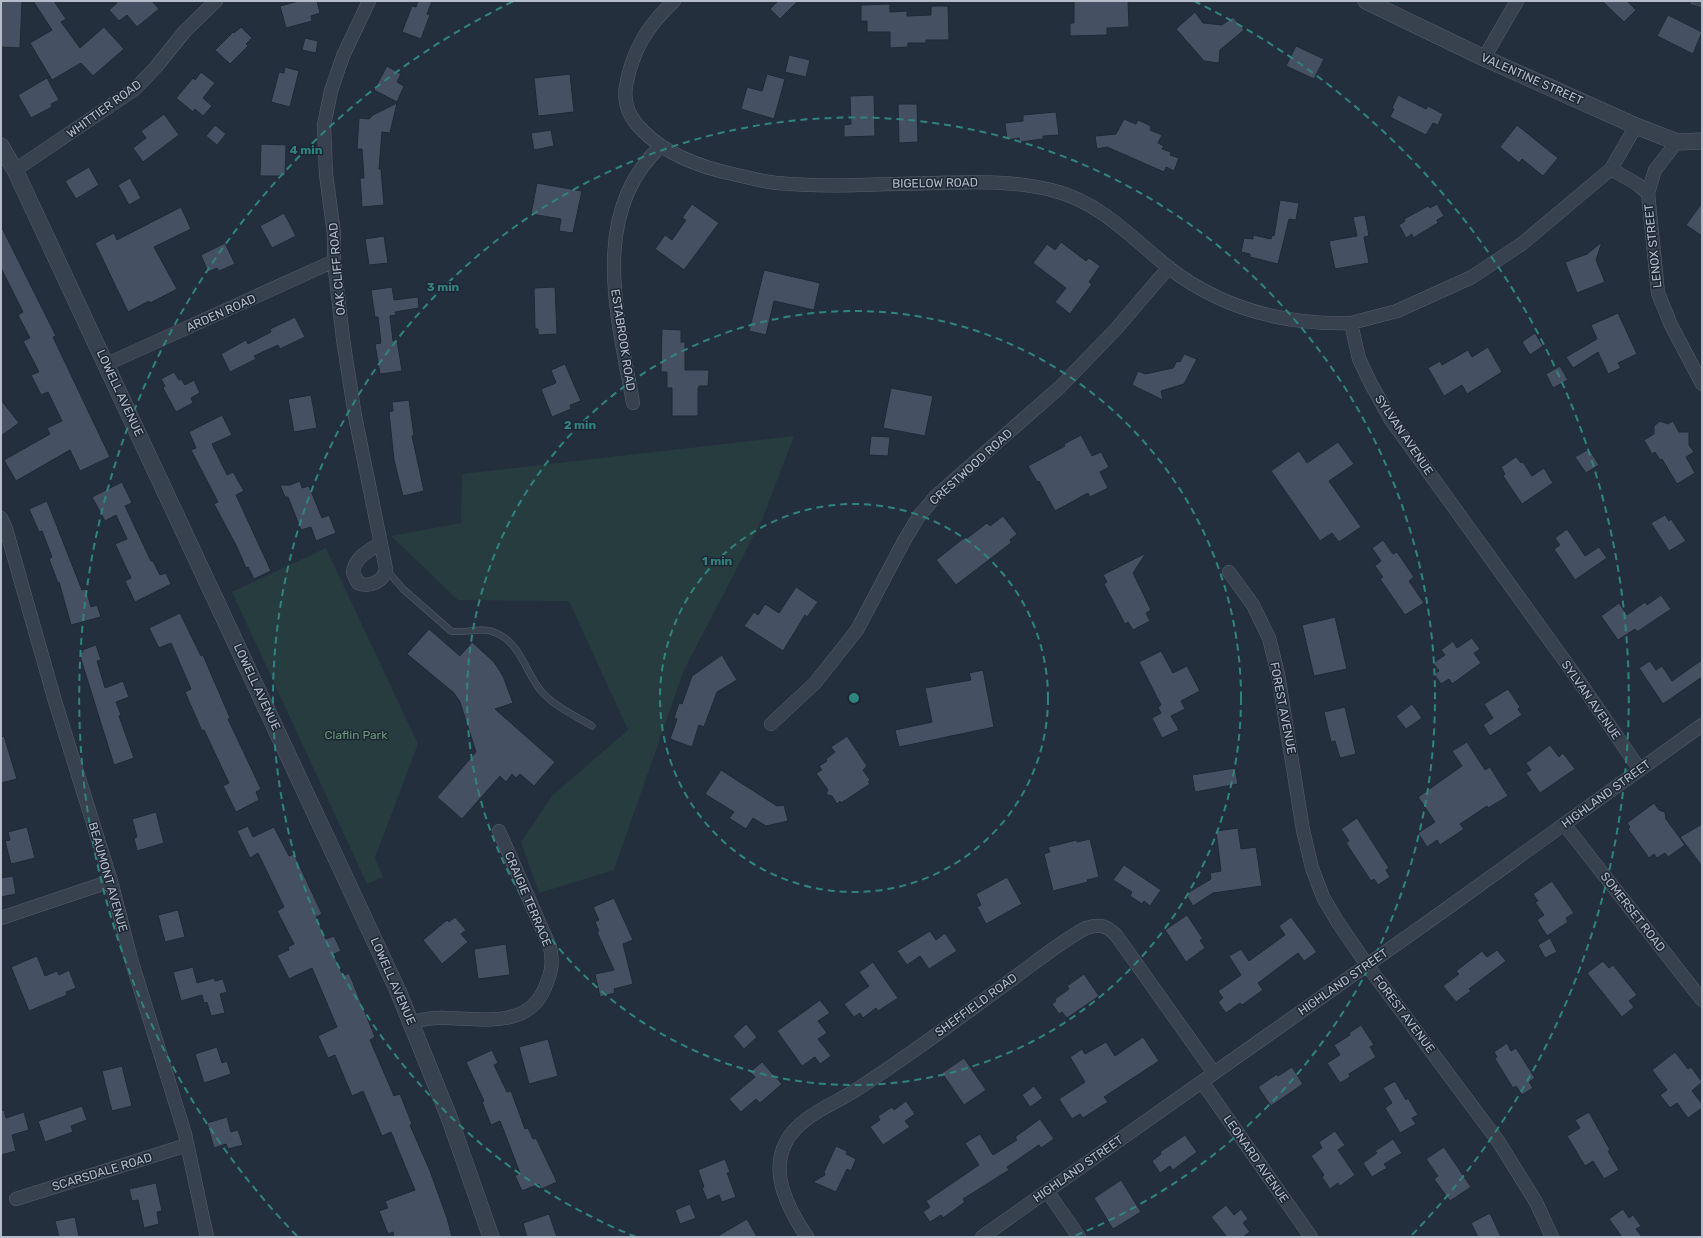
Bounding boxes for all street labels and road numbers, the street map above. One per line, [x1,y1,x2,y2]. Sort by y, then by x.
street label: VALENTINE STREET [1479,50,1585,108]
street label: WHITTIER ROAD [64,77,144,141]
street label: BIGELOW ROAD [892,175,978,191]
street label: LENOX STREET [1642,203,1664,289]
street label: OAK CLIFF ROAD [326,222,348,316]
street label: ESTABROOK ROAD [608,288,638,392]
street label: ARDEN ROAD [184,291,258,335]
street label: LOWELL AVENUE [94,347,146,439]
street label: SYLVAN AVENUE [1372,392,1436,478]
street label: CRESTWOOD ROAD [927,426,1015,508]
street label: LOWELL AVENUE [231,641,283,733]
street label: SYLVAN AVENUE [1558,658,1624,742]
street label: FOREST AVENUE [1267,661,1299,755]
street label: HIGHLAND STREET [1559,757,1653,831]
street label: BEAUMONT AVENUE [86,821,130,933]
street label: CRAIGIE TERRACE [502,849,554,949]
street label: SOMERSET ROAD [1598,870,1668,954]
street label: LOWELL AVENUE [367,935,419,1027]
street label: HIGHLAND STREET [1295,946,1391,1018]
street label: SHEFFIELD ROAD [932,971,1020,1039]
street label: FOREST AVENUE [1370,972,1438,1056]
street label: LEONARD AVENUE [1220,1112,1292,1206]
street label: HIGHLAND STREET [1030,1133,1126,1205]
street label: SCARSDALE ROAD [50,1150,154,1194]

